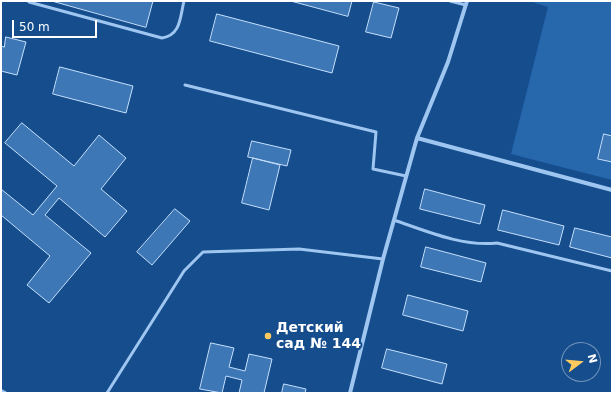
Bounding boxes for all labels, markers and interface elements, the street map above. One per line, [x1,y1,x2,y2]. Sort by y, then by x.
scale bar [14,12,99,38]
text: 50 m [19,20,50,34]
place label: Детский сад № 144 [276,320,361,352]
marker: Детский сад № 144 [263,331,273,341]
north arrow [561,342,601,382]
text: N [585,353,600,365]

